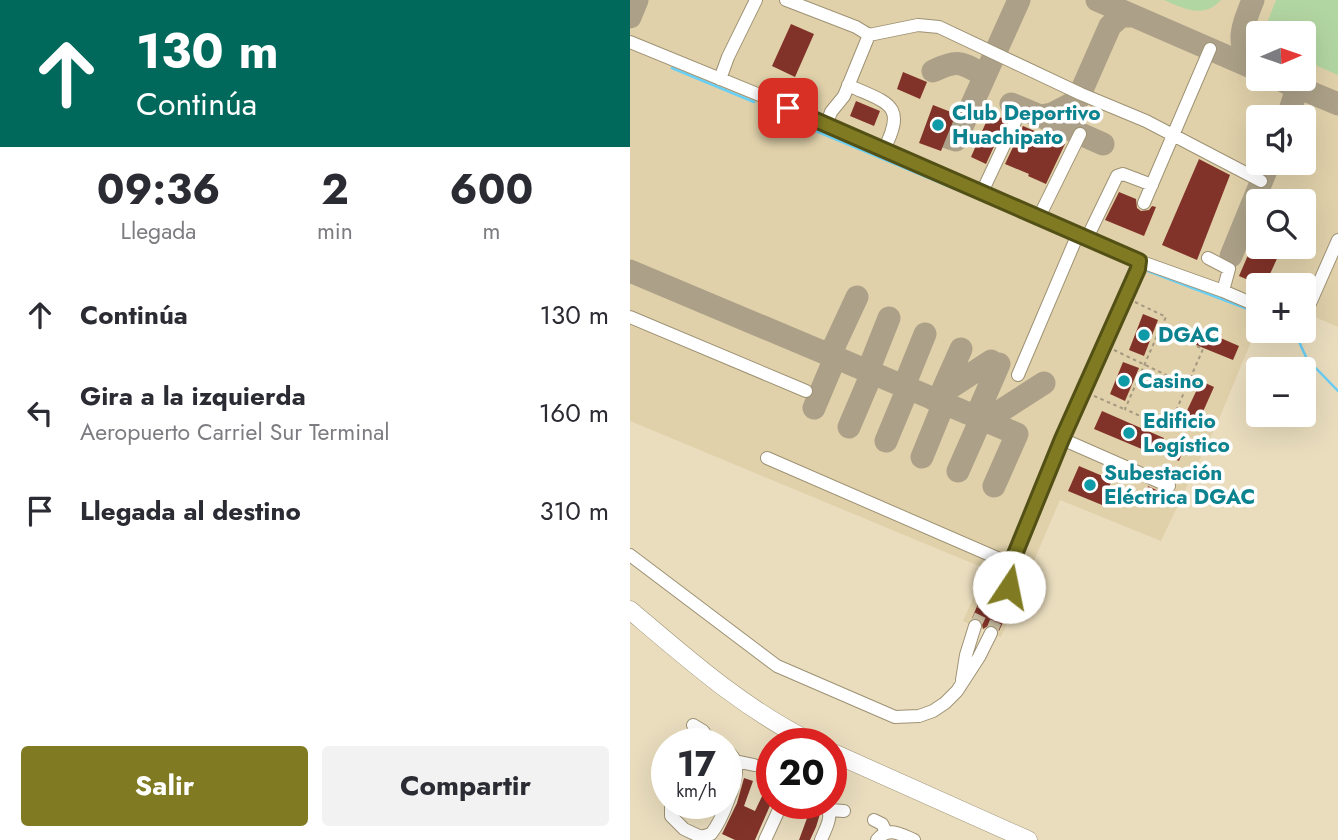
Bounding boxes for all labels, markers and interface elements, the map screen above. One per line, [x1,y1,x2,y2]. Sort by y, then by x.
text: 130 m [136,16,279,86]
north arrow [1246,21,1316,91]
map controls [1246,21,1316,427]
icon: ahead [21,28,112,119]
pin [758,78,818,138]
text: Continúa [136,81,257,127]
icon: arrive [769,89,807,127]
place label: Club Deportivo Huachipato [952,98,1101,152]
button: sound [1246,105,1316,175]
marker: Club Deportivo Huachipato [930,117,946,133]
text: 09:36 [97,159,220,220]
text: 2 [321,159,349,220]
text: 600 [450,159,533,220]
button: search [1246,189,1316,259]
text: Llegada [121,214,196,248]
text: min [317,214,353,248]
text: m [482,214,500,248]
button: + [1246,273,1316,343]
icon: ahead [21,296,59,334]
text: Continúa [80,296,188,334]
text: 130 m [539,296,609,334]
place label: DGAC [1158,320,1219,350]
marker: DGAC [1136,327,1152,343]
button: − [1246,357,1316,427]
place label: Casino [1138,366,1204,396]
marker: Casino [1116,373,1132,389]
text: Gira a la izquierda [80,377,306,415]
icon: left [21,394,59,432]
text: 160 m [539,394,609,432]
place label: Edificio Logístico [1143,406,1230,460]
text: Aeropuerto Carriel Sur Terminal [80,415,390,449]
marker: Edificio Logístico [1121,425,1137,441]
place label: Subestación Eléctrica DGAC [1104,458,1255,512]
marker: Subestación Eléctrica DGAC [1082,477,1098,493]
icon: arrive [21,492,59,530]
text: Llegada al destino [80,492,301,530]
text: 310 m [539,492,609,530]
position arrow [972,550,1046,624]
speed limit sign: 20 [756,728,847,819]
text: 17 [677,739,716,789]
button: Salir [21,746,308,826]
button: Compartir [322,746,609,826]
text: km/h [676,778,717,804]

